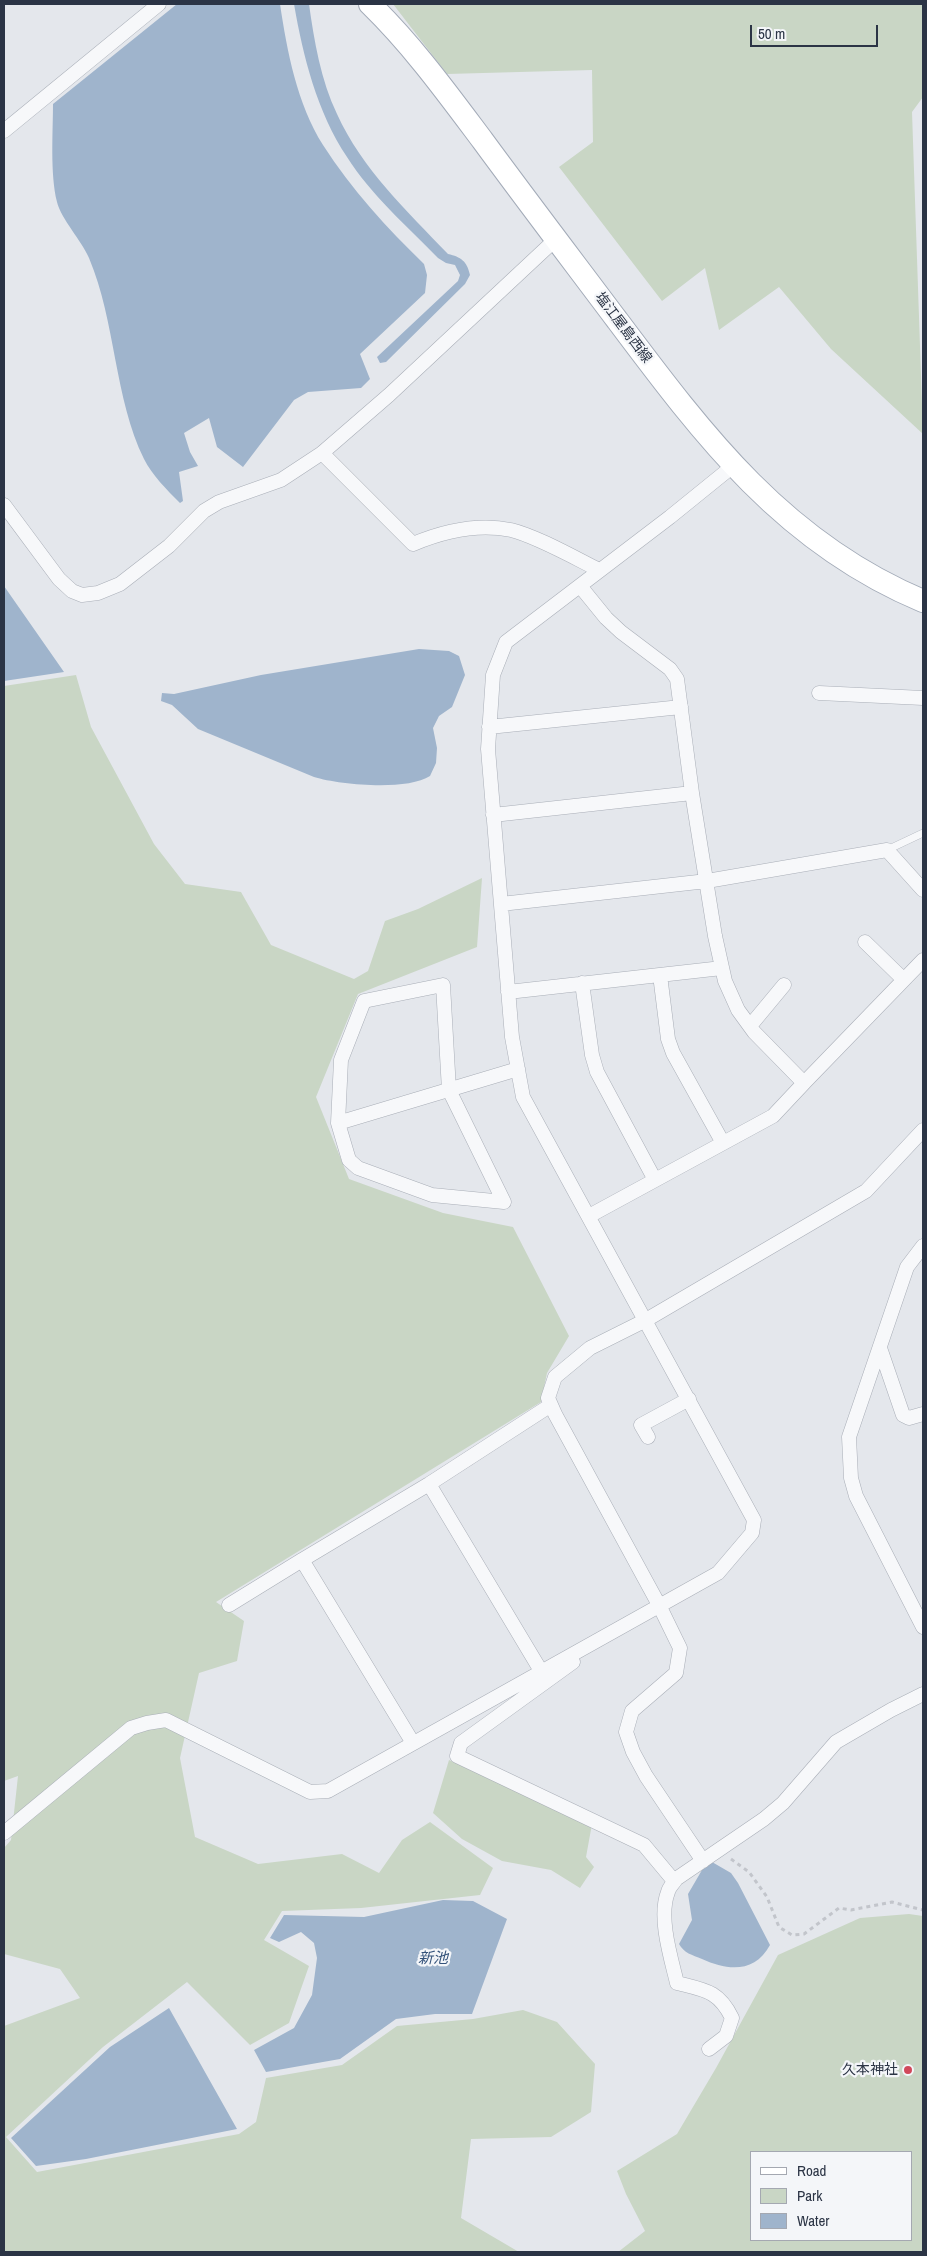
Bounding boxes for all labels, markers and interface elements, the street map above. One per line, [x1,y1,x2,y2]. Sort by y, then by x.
scale bar [752,15,880,47]
text: 50 m [758,23,785,44]
street label: 塩江屋島西線 [591,289,655,367]
water label: 新池 [418,1950,448,1968]
place label: 久本神社 [842,2062,898,2078]
marker: 久本神社 [902,2064,914,2076]
legend [750,2151,912,2241]
text: Road [797,2160,826,2181]
text: Park [797,2185,822,2206]
text: Water [797,2210,829,2231]

